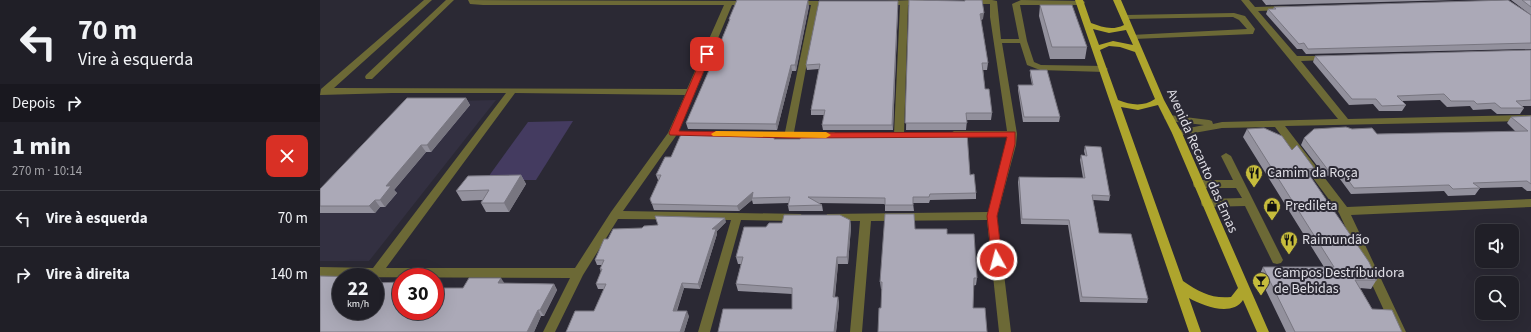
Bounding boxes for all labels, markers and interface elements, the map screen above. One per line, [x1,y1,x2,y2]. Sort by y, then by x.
text: 70 m [78,10,137,50]
icon: left [12,16,64,68]
pin [690,37,724,71]
icon: arrive [696,43,718,65]
text: Vire à esquerda [78,47,193,72]
street label: Avenida Recanto das Emas [1161,86,1243,236]
icon: right [63,92,85,114]
text: Depois [12,93,55,114]
text: 1 min [12,129,71,164]
button: close [266,135,308,177]
text: 270 m · 10:14 [12,162,82,180]
restaurant icon: Camim da Roça [1244,163,1264,188]
place label: Camim da Roça [1267,163,1358,183]
shop icon: Predileta [1262,196,1282,221]
place label: Predileta [1285,196,1338,216]
icon: left [12,208,34,230]
text: Vire à esquerda [46,208,148,229]
text: 70 m [278,208,308,229]
map controls [1475,224,1519,320]
button: sound [1475,224,1519,268]
restaurant icon: Raimundão [1279,230,1299,255]
place label: Raimundão [1302,230,1370,250]
position arrow [976,239,1018,281]
place label: Campos Destribuidora de Bebidas [1274,263,1405,299]
icon: right [12,264,34,286]
text: Vire à direita [46,264,130,285]
text: 140 m [270,264,308,285]
speed limit sign: 30 [392,268,444,320]
bar icon: Campos Destribuidora de Bebidas [1251,271,1271,296]
text: 22 [347,275,369,303]
button: search [1475,276,1519,320]
text: km/h [347,297,369,311]

